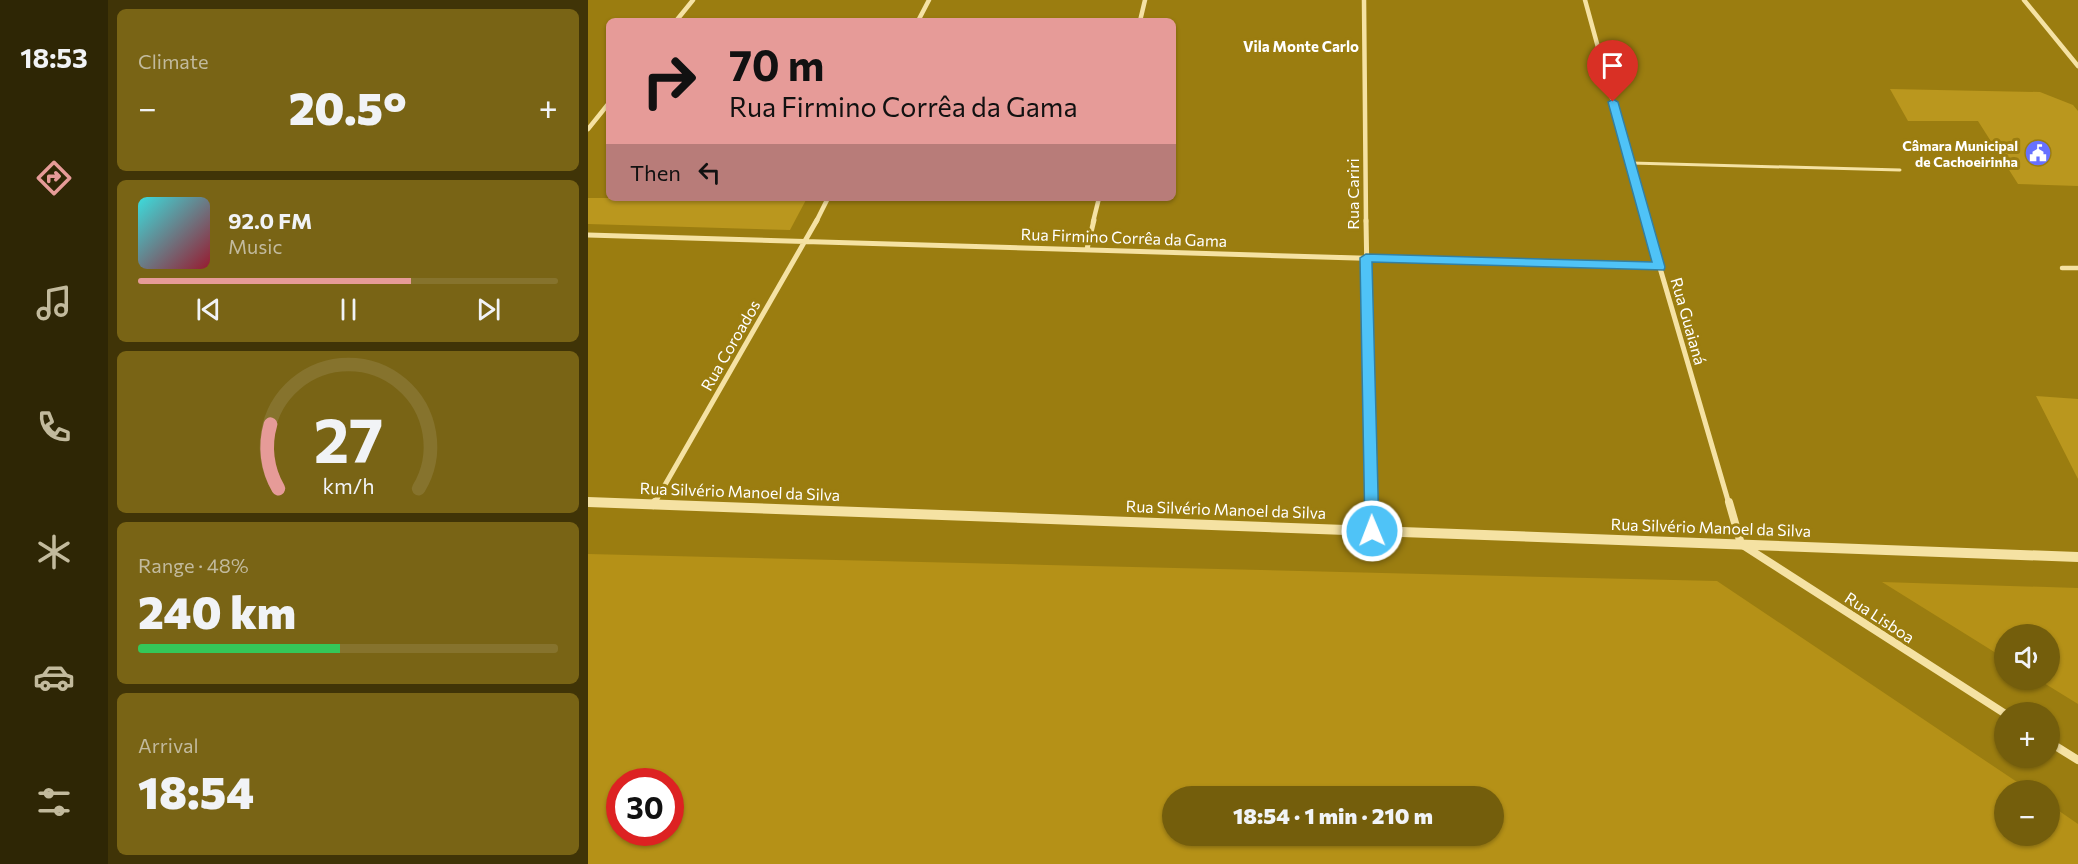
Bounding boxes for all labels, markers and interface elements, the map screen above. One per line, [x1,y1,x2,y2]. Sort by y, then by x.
district label: Vila Monte Carlo [1243,37,1359,55]
text: 70 m [729,38,824,90]
pin [1587,40,1638,102]
text: 18:53 [20,41,88,74]
icon: right [630,42,708,120]
text: Climate [138,49,208,73]
icon: arrive [1596,49,1629,82]
text: 20.5° [289,79,407,134]
text: − [138,86,157,127]
text: + [539,86,558,127]
text: Rua Firmino Corrêa da Gama [729,90,1078,123]
place label: Câmara Municipal de Cachoeirinha [1902,137,2018,170]
public building icon: Câmara Municipal de Cachoeirinha [2023,138,2053,168]
icon: left [693,156,726,189]
icon: directions [33,157,75,199]
street label: Rua Cariri [1343,158,1362,230]
text: Then [630,159,681,186]
text: 92.0 FM [228,207,312,234]
street label: Rua Firmino Corrêa da Gama [1020,224,1228,250]
text: Music [228,234,282,258]
street label: Rua Guaianá [1667,275,1711,367]
icon: music [33,282,75,324]
icon: previous [192,293,225,326]
icon: pause [332,293,365,326]
icon: next [472,293,505,326]
street label: Rua Coroados [696,296,764,394]
text: 27 [313,400,383,476]
icon: phone [33,406,75,448]
text: km/h [322,472,374,498]
street label: Rua Silvério Manoel da Silva [639,478,841,504]
street label: Rua Silvério Manoel da Silva [1125,496,1327,522]
position arrow [1340,499,1404,563]
street label: Rua Silvério Manoel da Silva [1610,514,1812,540]
icon: climate [33,531,75,573]
text: Range · 48% [138,553,249,577]
text: 240 km [138,583,296,638]
street label: Rua Lisboa [1842,588,1918,646]
map controls [1994,624,2060,846]
button: sound [1994,624,2060,690]
icon: car [33,656,75,698]
button: + [1994,702,2060,768]
text: Arrival [138,733,199,757]
text: 18:54 [138,763,254,818]
speed limit sign: 30 [606,768,684,846]
button: − [1994,780,2060,846]
icon: filters [33,781,75,823]
text: 18:54 · 1 min · 210 m [1233,802,1433,829]

